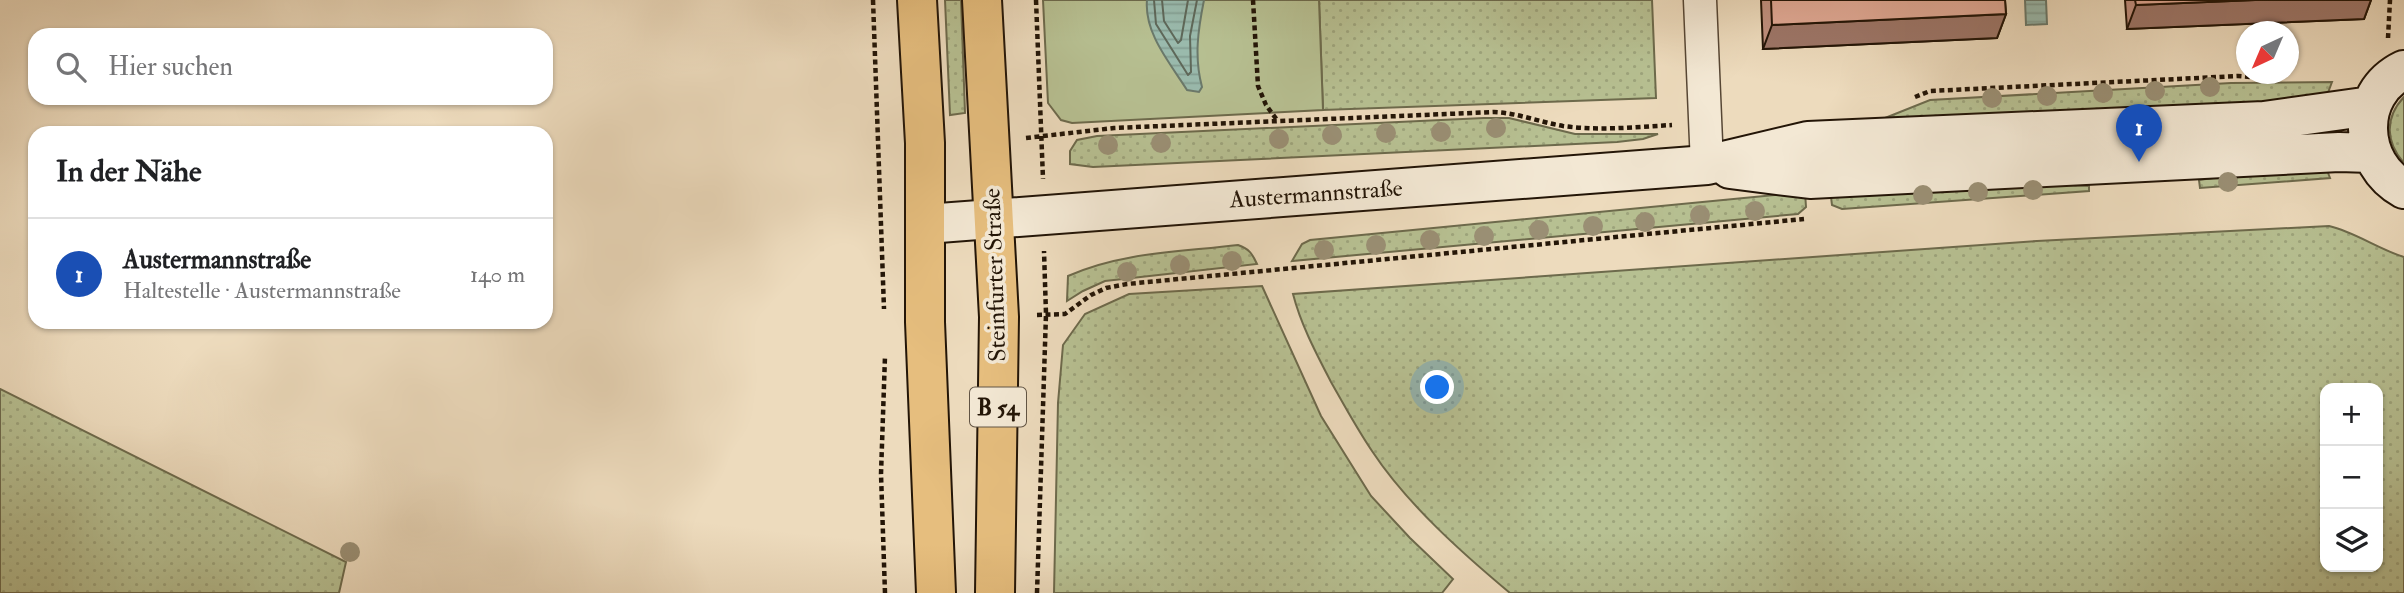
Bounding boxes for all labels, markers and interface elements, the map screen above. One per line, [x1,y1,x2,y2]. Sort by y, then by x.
north arrow [2236,21,2299,84]
search box [28,28,553,105]
icon: search [52,48,90,86]
text: Hier suchen [108,51,233,83]
pin: 1 [2116,104,2162,162]
text: In der Nähe [56,153,201,190]
street label: Austermannstraße [1227,172,1404,216]
street label: Steinfurter Straße [976,188,1014,362]
text: Austermannstraße [123,244,311,276]
text: 1 [75,260,83,289]
text: 140 m [470,260,525,289]
text: Haltestelle · Austermannstraße [123,276,401,305]
your location [1420,370,1454,404]
map controls [2320,383,2383,572]
button: + [2320,383,2383,446]
road number: B 54 [970,388,1026,426]
button: − [2320,446,2383,509]
button: layers [2320,509,2383,572]

